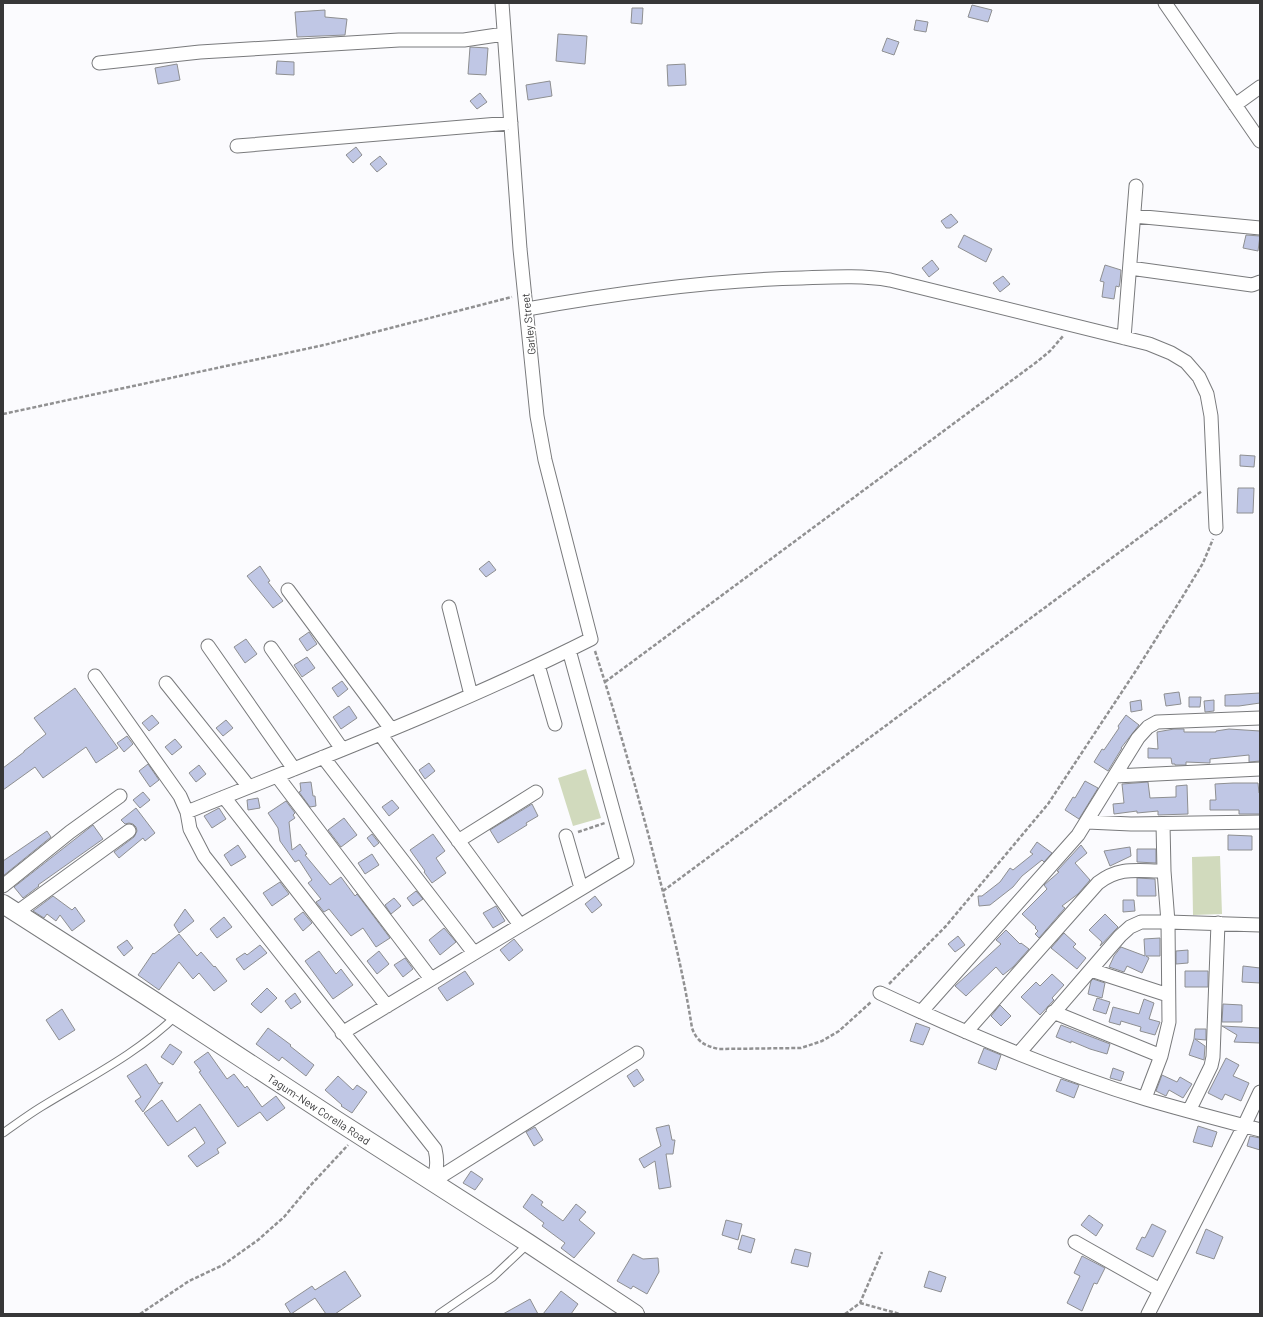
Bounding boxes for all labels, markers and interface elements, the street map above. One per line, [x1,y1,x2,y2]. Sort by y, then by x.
street label: Garley Street [518,293,538,355]
street label: Tagum-New Corella Road [265,1071,373,1147]

